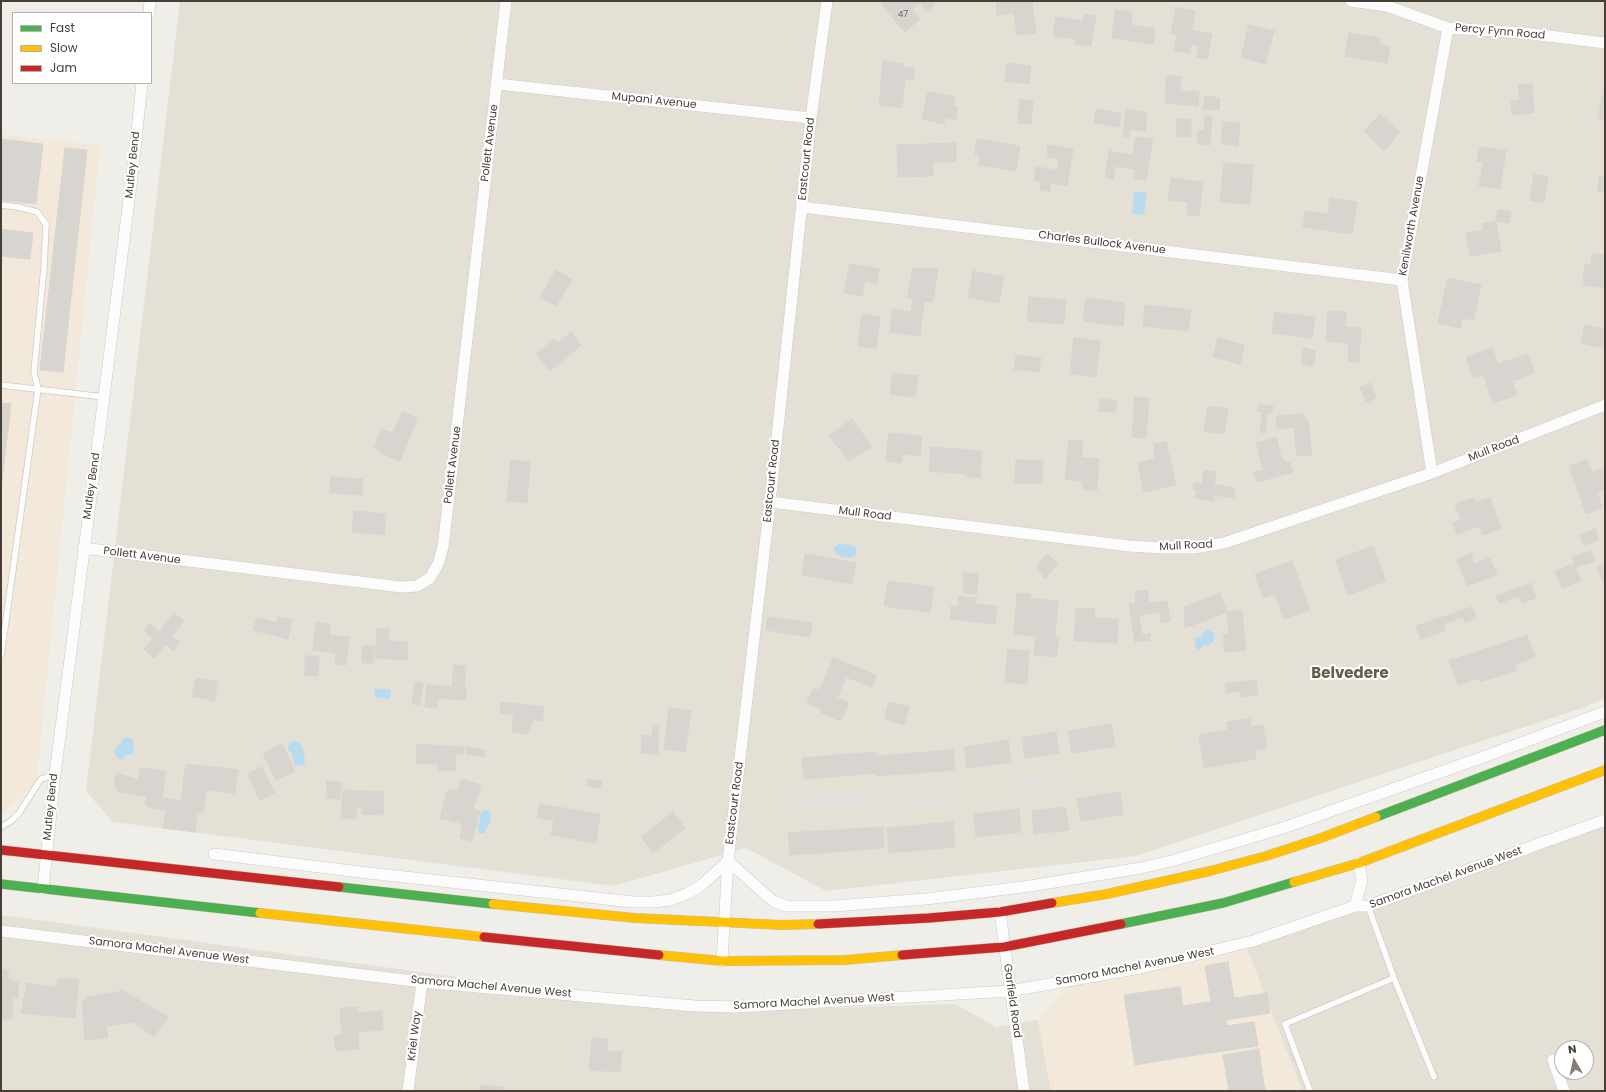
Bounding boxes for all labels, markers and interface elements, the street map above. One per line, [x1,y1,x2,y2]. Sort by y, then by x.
house number: 47 [898,10,908,20]
legend [12,12,152,84]
text: Fast [50,19,75,36]
street label: Percy Fynn Road [1454,21,1546,43]
text: Slow [50,39,78,56]
text: Jam [50,59,77,76]
street label: Mupani Avenue [611,90,697,112]
street label: Pollett Avenue [479,104,501,182]
street label: Eastcourt Road [796,117,818,201]
street label: Mutley Bend [123,131,143,199]
street label: Kenilworth Avenue [1397,175,1427,277]
street label: Charles Bullock Avenue [1038,229,1166,257]
street label: Pollett Avenue [442,426,464,504]
street label: Mull Road [1467,433,1521,465]
street label: Eastcourt Road [761,439,783,523]
street label: Mutley Bend [81,452,103,520]
street label: Mull Road [838,504,892,524]
street label: Mull Road [1159,538,1213,554]
street label: Pollett Avenue [103,545,181,567]
district label: Belvedere [1311,665,1389,683]
street label: Eastcourt Road [723,761,747,845]
street label: Mutley Bend [41,773,61,841]
street label: Samora Machel Avenue West [1368,844,1524,912]
street label: Samora Machel Avenue West [88,935,250,967]
street label: Samora Machel Avenue West [1055,945,1215,989]
street label: Garfield Road [1000,963,1024,1039]
street label: Samora Machel Avenue West [410,973,572,1001]
street label: Samora Machel Avenue West [733,991,895,1013]
street label: Kriel Way [405,1010,425,1062]
north arrow [1554,1040,1594,1080]
text: N [1567,1041,1578,1058]

